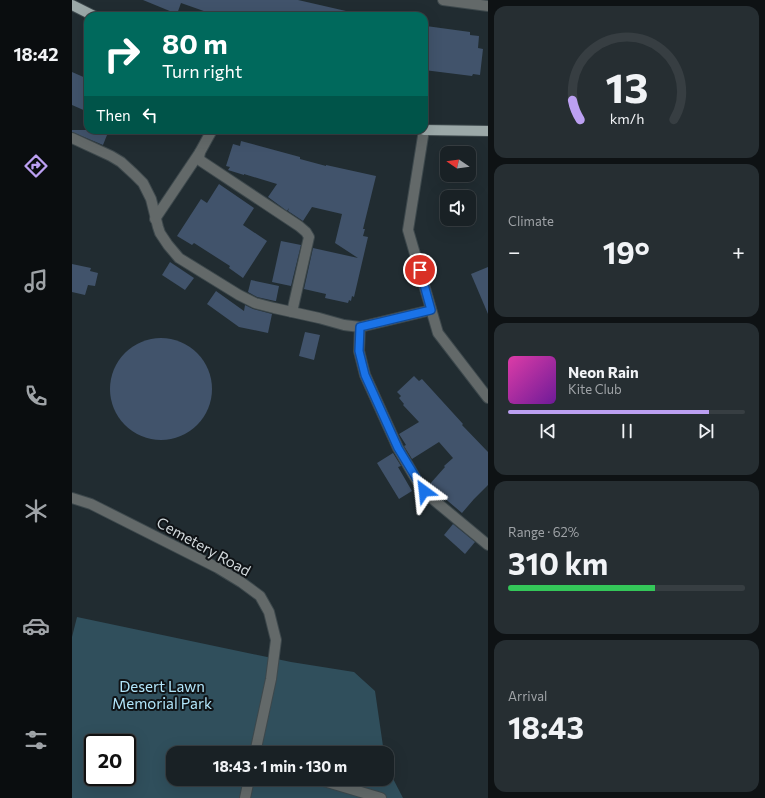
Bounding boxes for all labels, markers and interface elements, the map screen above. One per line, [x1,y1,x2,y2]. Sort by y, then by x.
text: 80 m [162,26,228,60]
icon: right [96,28,148,80]
text: 18:42 [13,43,59,65]
text: Turn right [162,60,242,82]
text: 13 [605,61,648,112]
icon: left [139,104,161,126]
text: Then [96,106,131,124]
text: km/h [609,109,644,127]
north arrow [440,146,476,182]
map controls [440,146,476,226]
icon: directions [22,152,50,180]
button: sound [440,190,476,226]
text: Climate [508,213,554,229]
text: 19° [603,233,650,270]
text: − [508,238,521,265]
text: + [732,238,745,265]
pin [403,253,437,287]
icon: arrive [409,259,431,281]
icon: music [22,267,50,295]
text: Neon Rain [568,363,639,381]
text: Kite Club [568,381,622,397]
icon: phone [22,382,50,410]
icon: previous [537,420,559,442]
icon: pause [616,420,638,442]
icon: next [695,420,717,442]
position arrow [403,470,445,512]
icon: climate [22,497,50,525]
street label: Cemetery Road [154,513,254,579]
text: Range · 62% [508,524,579,540]
text: 310 km [508,544,608,581]
icon: car [22,612,50,640]
park label: Desert Lawn Memorial Park [112,677,212,712]
text: Arrival [508,688,547,704]
text: 18:43 [508,708,584,745]
icon: filters [22,726,50,754]
speed limit sign: 20 [84,734,136,786]
text: 18:43 · 1 min · 130 m [213,757,347,775]

